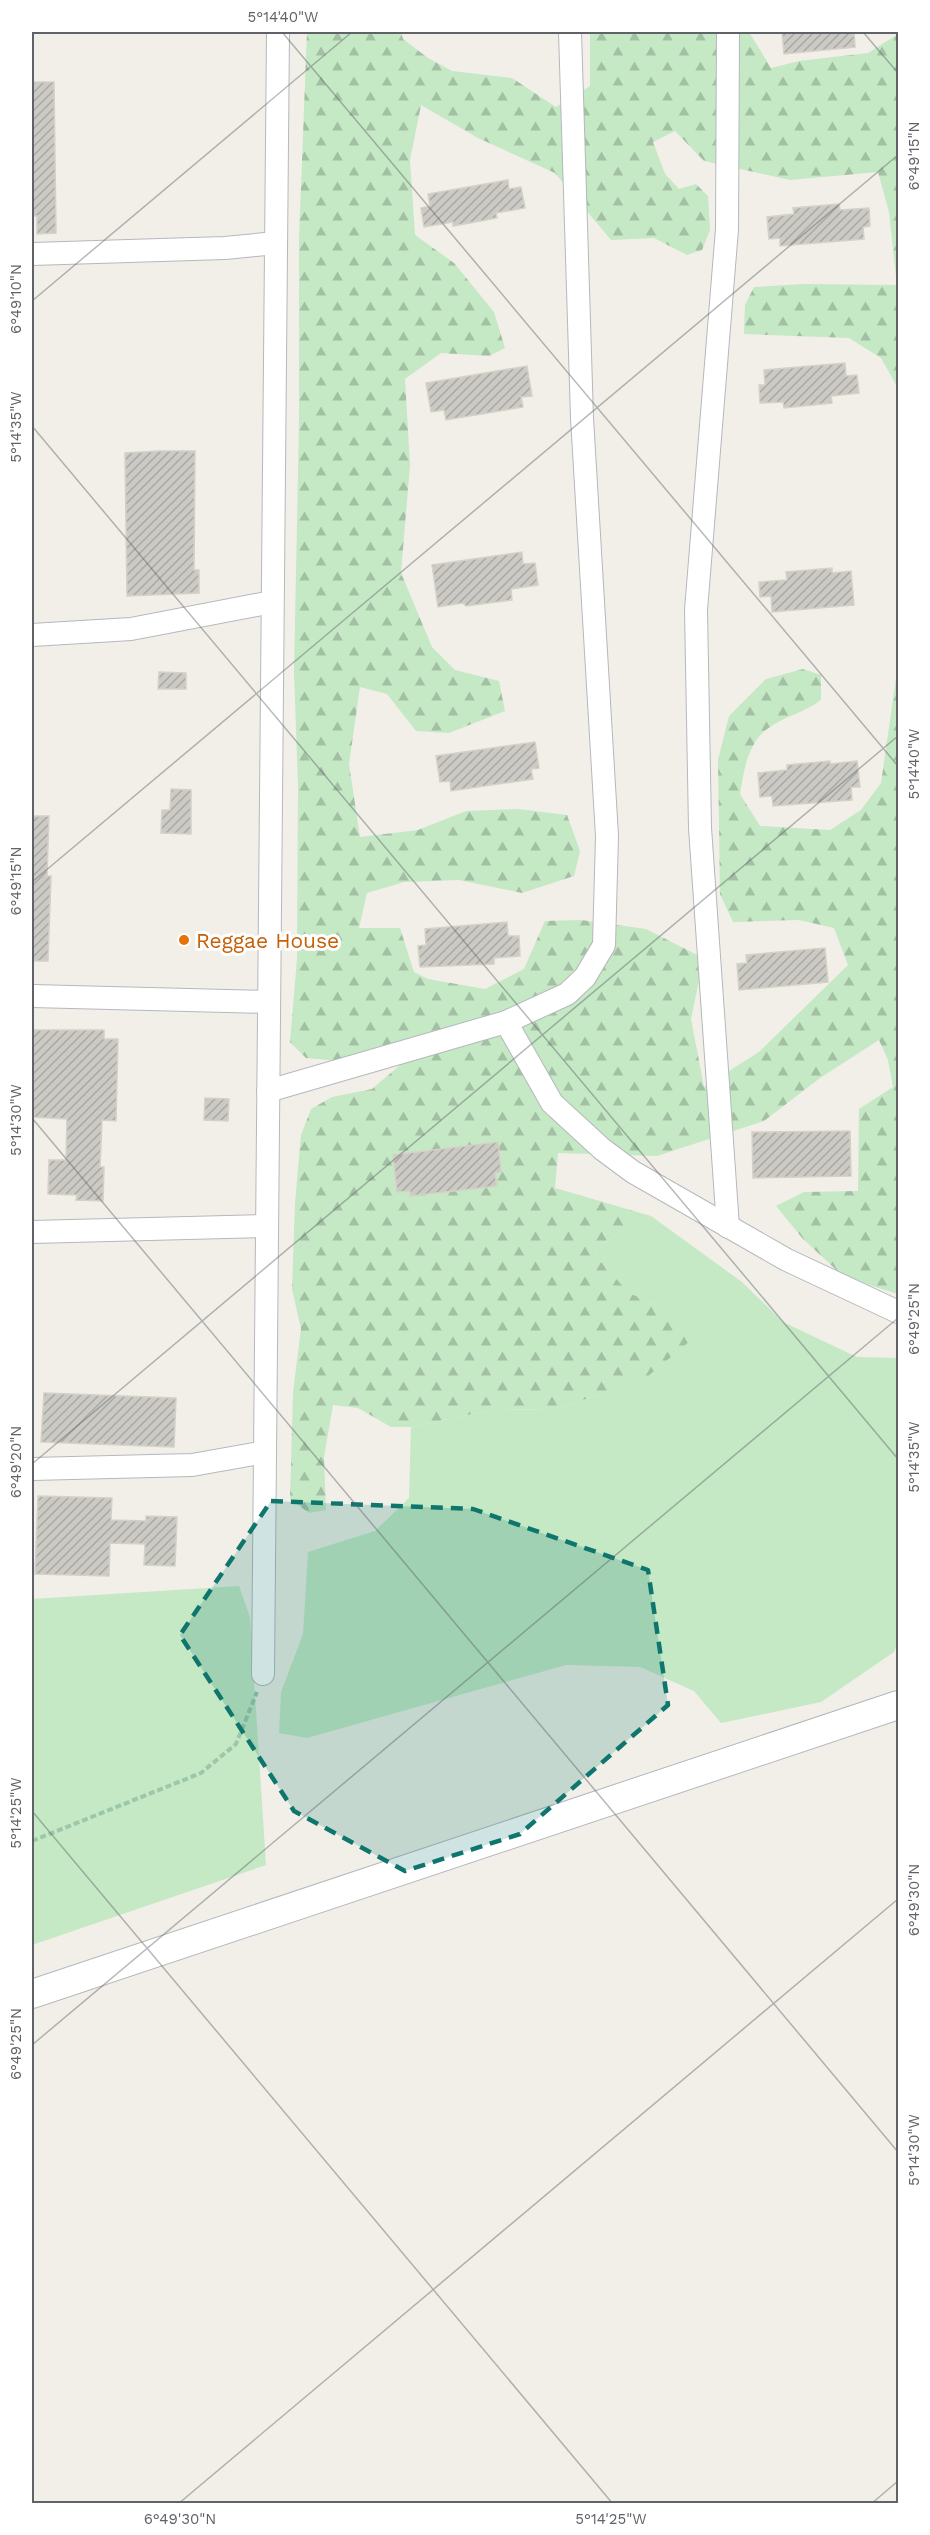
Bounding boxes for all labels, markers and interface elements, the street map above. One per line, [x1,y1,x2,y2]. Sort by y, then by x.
text: 5°14'40"W [248,8,319,26]
text: 6°49'15"N [905,121,923,191]
text: 6°49'10"N [7,264,25,334]
text: 5°14'35"W [7,391,25,463]
text: 5°14'40"W [905,729,923,800]
text: 6°49'15"N [7,846,25,916]
place label: Reggae House [196,928,339,953]
marker: Reggae House [177,933,191,947]
text: 5°14'30"W [7,1084,25,1156]
text: 6°49'25"N [905,1283,923,1355]
text: 5°14'35"W [905,1421,923,1493]
text: 6°49'20"N [7,1426,25,1498]
text: 5°14'25"W [7,1777,25,1849]
text: 6°49'30"N [905,1864,923,1936]
text: 6°49'25"N [7,2008,25,2080]
text: 5°14'30"W [905,2114,923,2186]
text: 6°49'30"N [144,2510,216,2528]
text: 5°14'25"W [575,2510,647,2528]

